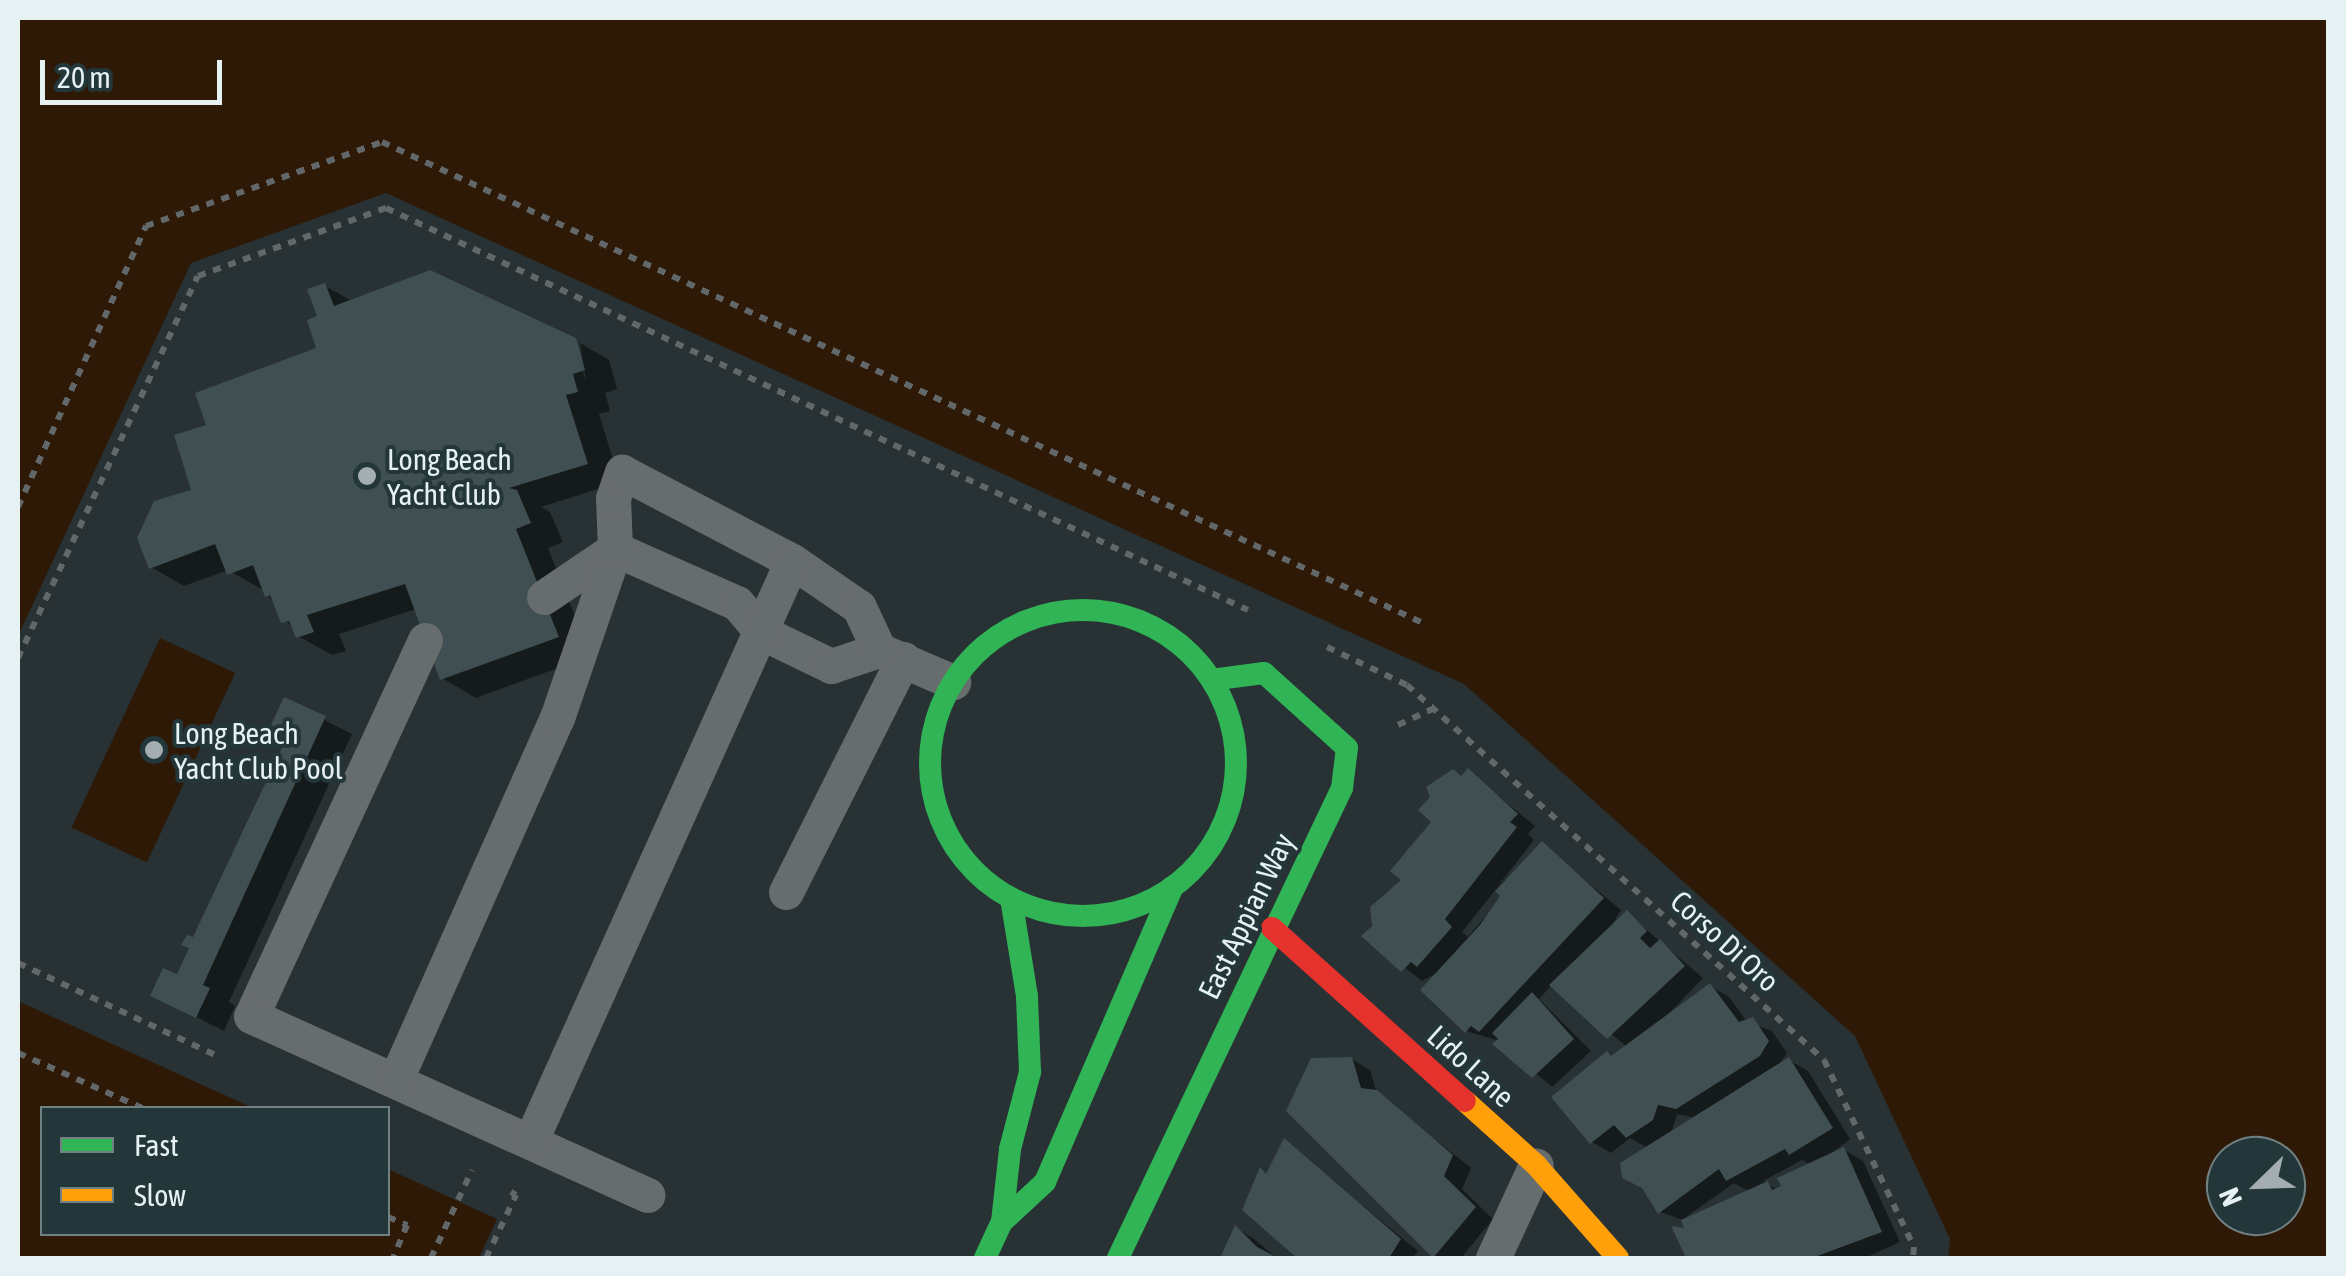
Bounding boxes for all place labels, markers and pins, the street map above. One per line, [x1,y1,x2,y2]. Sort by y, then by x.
place label: Long Beach Yacht Club [387,441,512,512]
marker: Long Beach Yacht Club [356,465,378,487]
place label: Long Beach Yacht Club Pool [174,715,343,786]
marker: Long Beach Yacht Club Pool [143,739,165,761]

